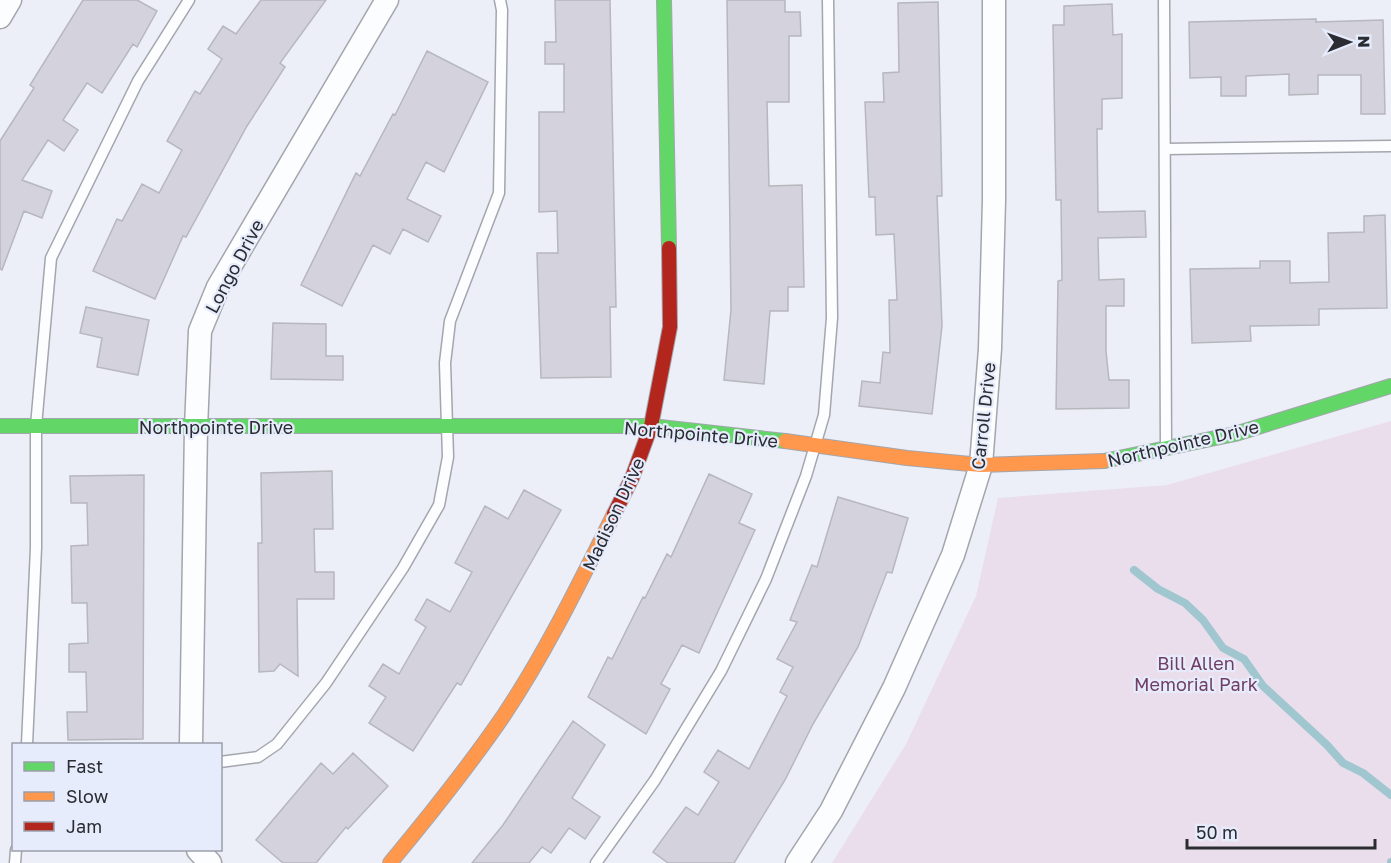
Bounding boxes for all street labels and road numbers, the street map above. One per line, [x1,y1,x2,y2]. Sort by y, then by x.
street label: Longo Drive [200,215,268,317]
street label: Carroll Drive [966,361,1000,471]
street label: Northpointe Drive [1105,415,1261,471]
street label: Northpointe Drive [139,416,293,438]
street label: Northpointe Drive [623,416,779,452]
street label: Madison Drive [577,454,649,574]

